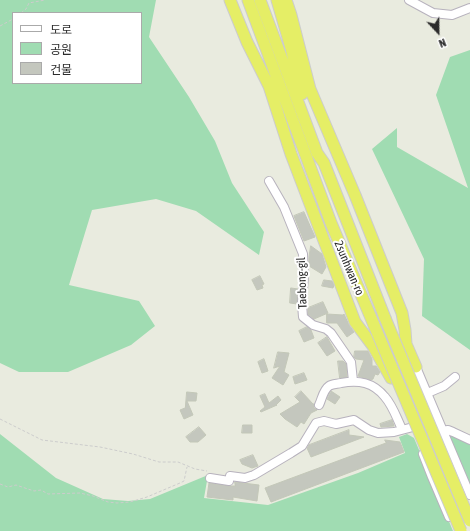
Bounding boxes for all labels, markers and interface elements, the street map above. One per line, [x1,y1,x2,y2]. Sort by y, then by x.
legend [12,12,142,84]
north arrow [418,12,458,52]
text: 도로 [50,23,72,37]
text: N [437,36,448,50]
text: 공원 [50,43,72,57]
text: 건물 [50,63,72,77]
street label: 2sunhwan-ro [331,239,367,297]
street label: Taebong-gil [294,257,310,309]

